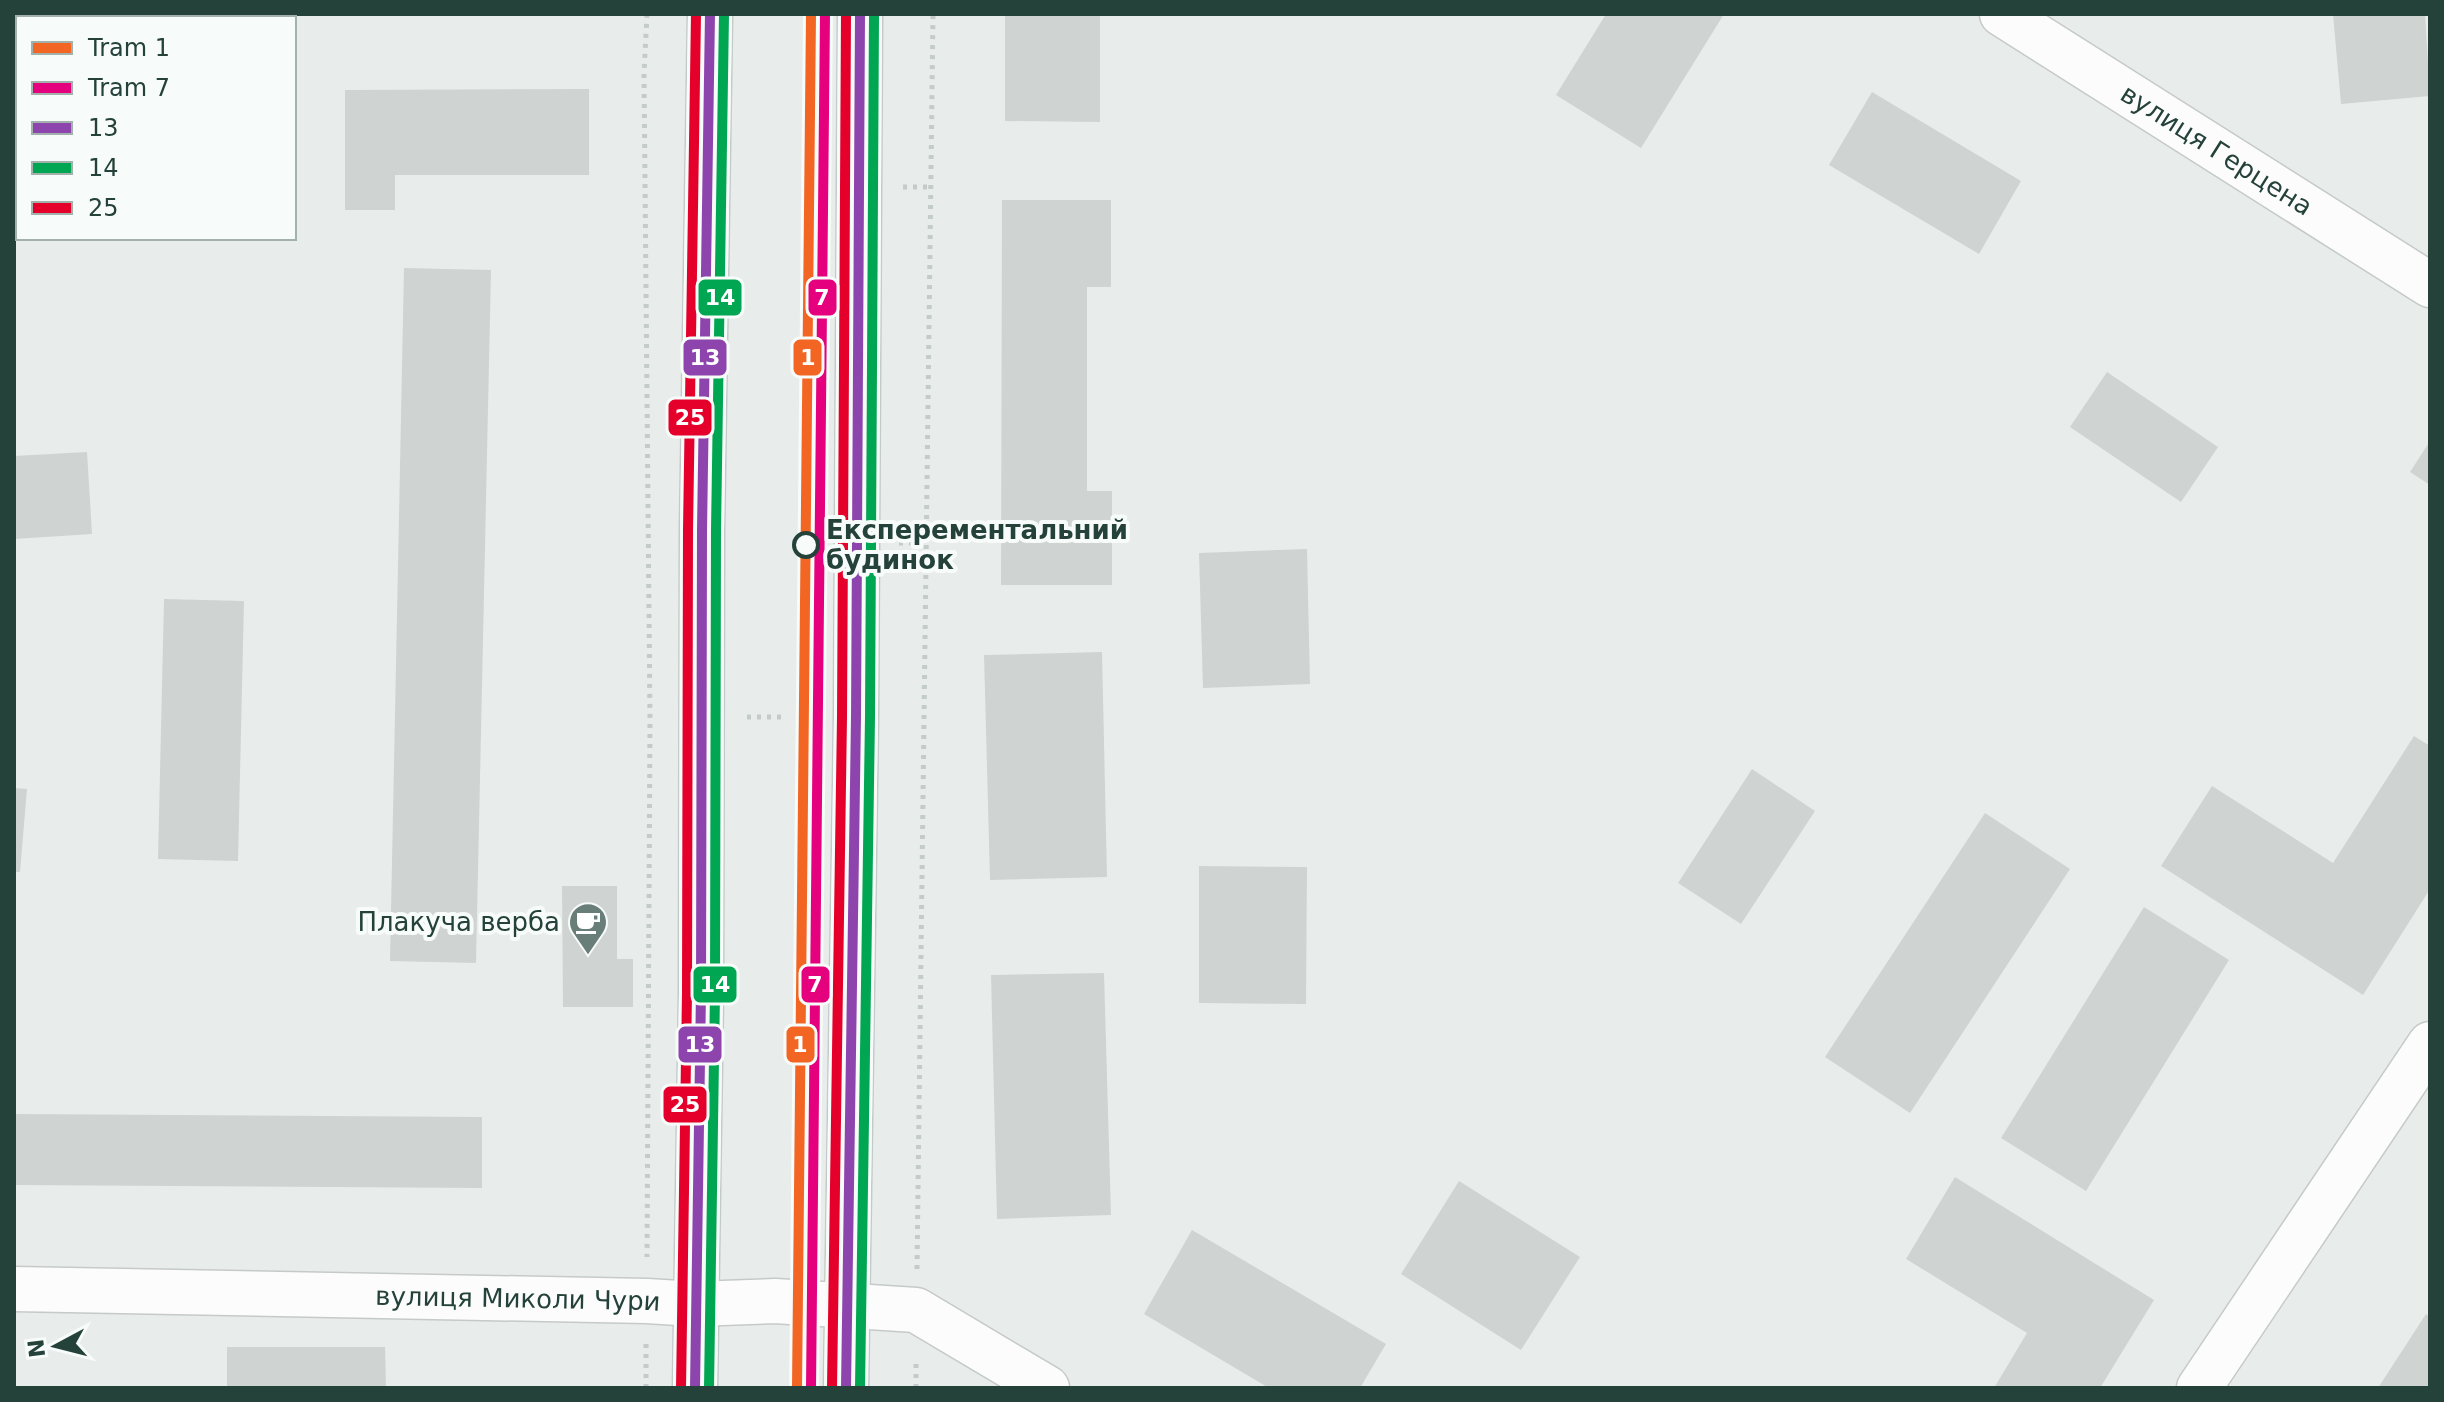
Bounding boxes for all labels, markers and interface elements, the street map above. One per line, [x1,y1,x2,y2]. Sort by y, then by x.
legend [16,16,296,240]
text: Tram 1 [87,34,170,62]
text: Tram 7 [87,74,170,102]
street label: вулиця Герцена [2115,78,2318,222]
text: 13 [88,114,119,142]
text: 14 [88,154,119,182]
text: 25 [88,194,119,222]
line badge: 14 [697,278,743,317]
line badge: 7 [807,278,838,317]
text: 14 [705,285,735,310]
text: 7 [814,285,830,310]
line badge: 13 [682,338,728,377]
line badge: 1 [792,338,823,377]
text: 13 [690,345,720,370]
text: 1 [800,345,816,370]
line badge: 25 [667,398,713,437]
text: 25 [675,405,705,430]
place label: Експерементальний будинок [826,515,1128,575]
marker: Експерементальний будинок [793,532,819,558]
cafe icon: Плакуча верба [567,901,609,956]
place label: Плакуча верба [357,907,560,937]
line badge: 14 [692,965,738,1004]
line badge: 7 [800,965,831,1004]
text: 14 [700,972,730,997]
text: 7 [807,972,823,997]
line badge: 13 [677,1025,723,1064]
line badge: 1 [785,1025,816,1064]
text: 13 [685,1032,715,1057]
text: 1 [792,1032,808,1057]
line badge: 25 [662,1085,708,1124]
text: 25 [670,1092,700,1117]
street label: вулиця Миколи Чури [375,1281,661,1317]
north arrow [16,1306,96,1386]
text: N [23,1338,50,1359]

